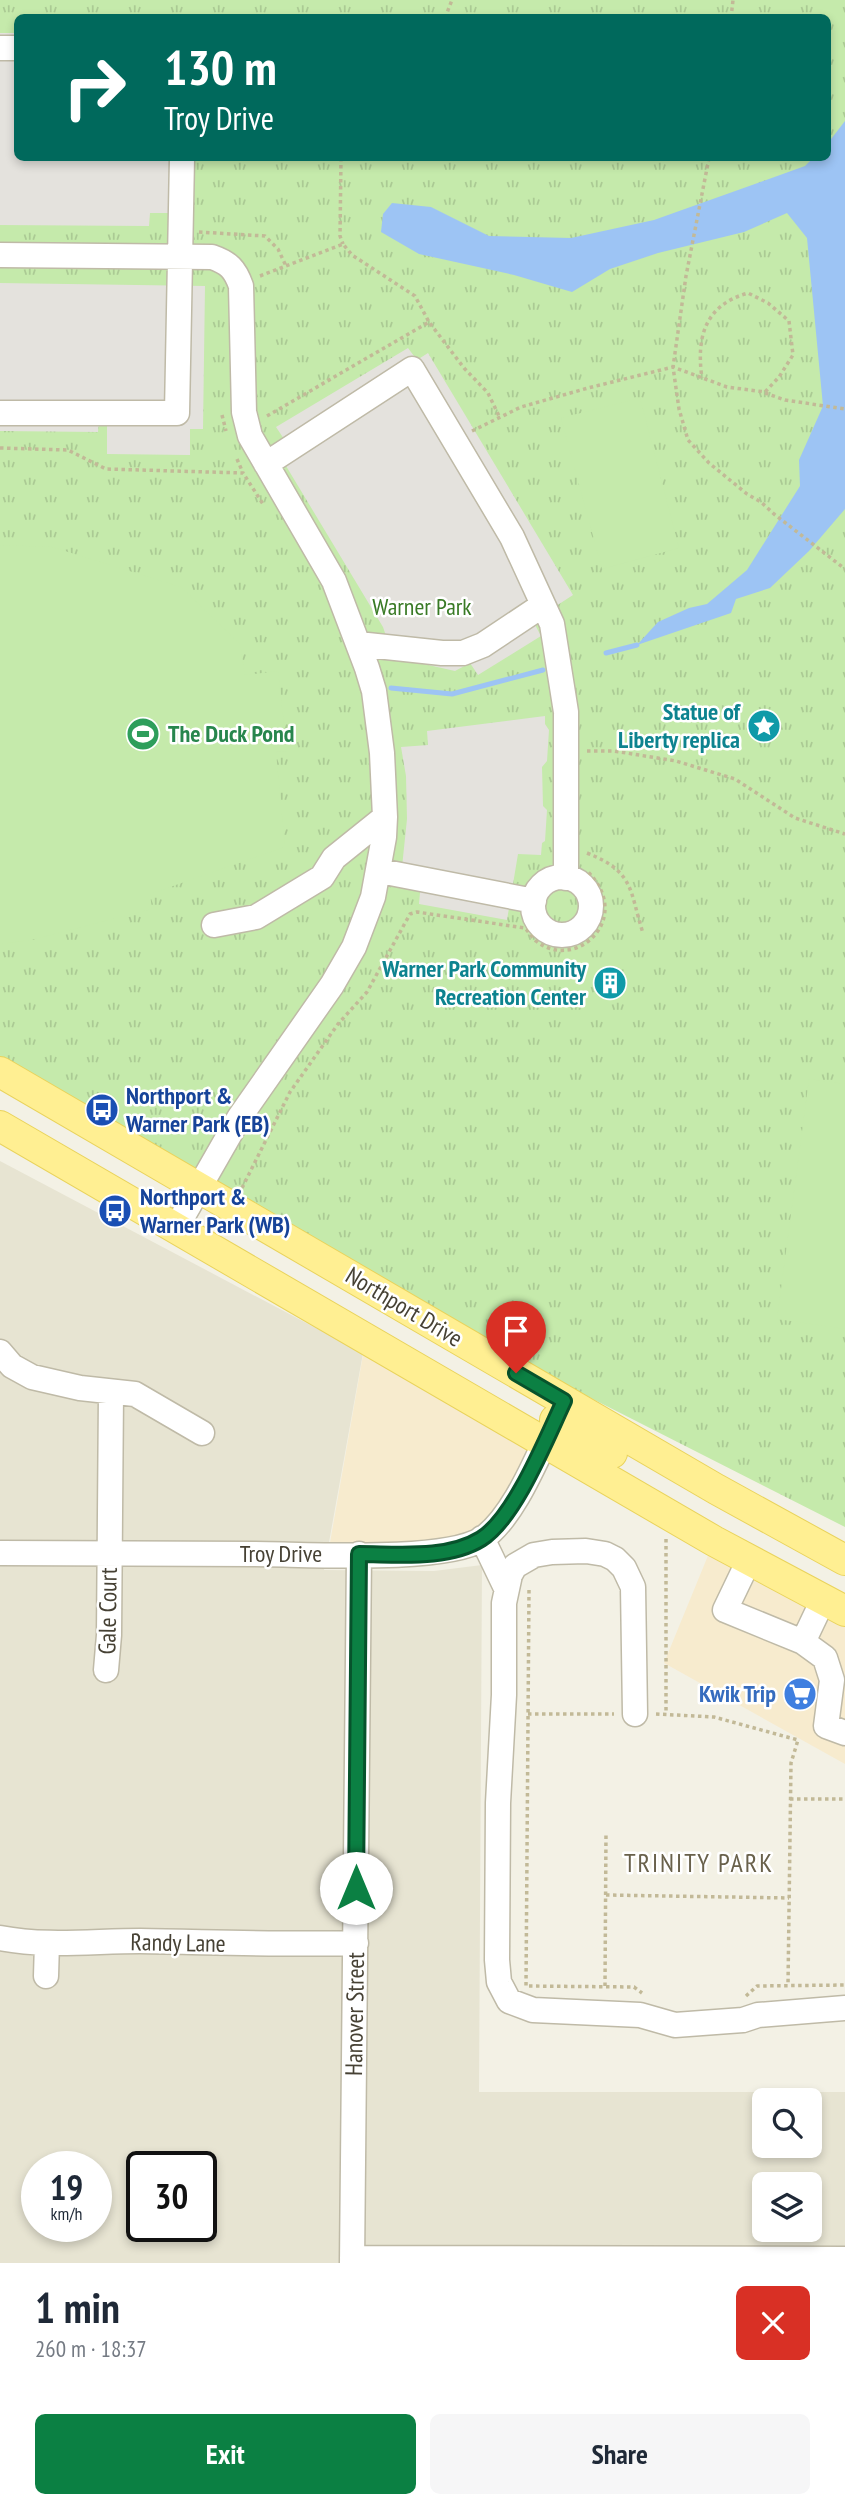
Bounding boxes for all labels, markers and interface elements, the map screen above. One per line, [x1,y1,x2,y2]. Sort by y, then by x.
text: 130 m [164,35,277,99]
icon: right [49,42,140,133]
text: Troy Drive [164,97,274,139]
park label: Warner Park [372,591,472,622]
place label: Statue of Liberty replica [618,696,742,755]
place icon: Statue of Liberty replica [745,707,783,745]
sports icon: The Duck Pond [124,715,162,753]
place label: The Duck Pond [168,718,294,749]
place label: Warner Park Community Recreation Center [381,953,587,1012]
building icon: Warner Park Community Recreation Center [591,964,629,1002]
place label: Northport & Warner Park (EB) [125,1080,270,1139]
bus stop icon: Northport & Warner Park (EB) [83,1091,121,1129]
place label: Northport & Warner Park (WB) [139,1181,291,1240]
bus stop icon: Northport & Warner Park (WB) [96,1192,134,1230]
street label: Northport Drive [340,1260,468,1354]
pin [486,1301,546,1373]
icon: arrive [497,1312,535,1350]
street label: Troy Drive [240,1538,322,1569]
street label: Gale Court [91,1567,124,1655]
supermarket icon: Kwik Trip [781,1675,819,1713]
place label: Kwik Trip [699,1678,776,1709]
district label: TRINITY PARK [624,1846,774,1879]
position arrow [319,1851,393,1925]
street label: Randy Lane [130,1926,226,1959]
street label: Hanover Street [338,1951,371,2076]
map controls [752,2088,822,2242]
button: search [752,2088,822,2158]
speed limit sign: 30 [126,2151,217,2242]
text: 19 [50,2164,83,2210]
button: layers [752,2172,822,2242]
text: km/h [51,2202,82,2225]
text: 1 min [35,2280,120,2335]
button: close [736,2286,810,2360]
text: 260 m · 18:37 [35,2334,147,2363]
button: Exit [35,2414,416,2494]
button: Share [430,2414,810,2494]

